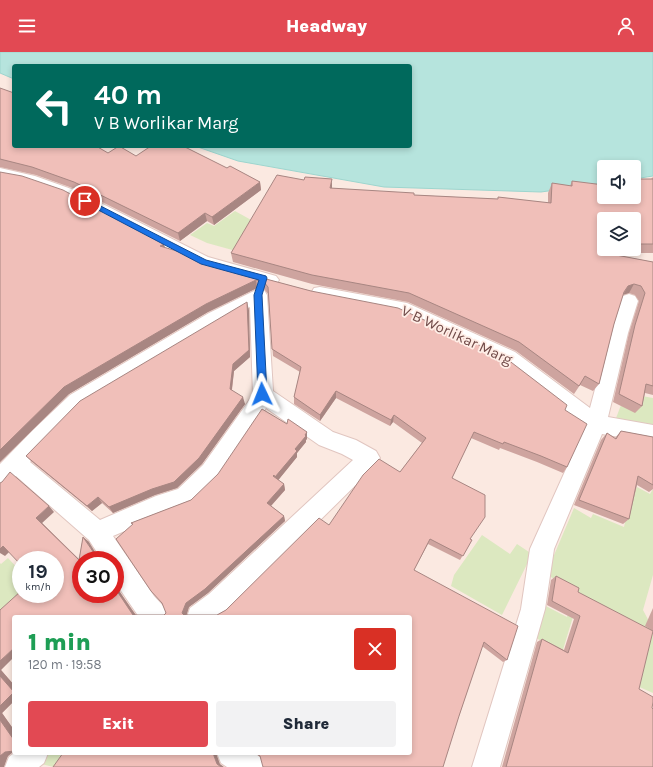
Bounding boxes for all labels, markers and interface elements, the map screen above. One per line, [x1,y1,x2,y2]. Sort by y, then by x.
icon: menu [16,15,38,37]
text: Headway [286,15,367,37]
icon: person [615,15,637,37]
text: 40 m [94,78,162,111]
icon: left [28,80,80,132]
text: V B Worlikar Marg [94,112,239,134]
map controls [597,160,641,256]
button: sound [597,160,641,204]
pin [68,184,102,218]
icon: arrive [74,190,96,212]
button: layers [597,212,641,256]
street label: V B Worlikar Marg [399,301,516,369]
position arrow [241,373,283,415]
speed limit sign: 30 [72,551,124,603]
text: 19 [28,560,48,583]
text: km/h [25,581,51,593]
text: 1 min [28,628,91,656]
button: close [354,628,396,670]
text: 120 m · 19:58 [28,657,101,672]
button: Exit [28,701,208,747]
button: Share [216,701,396,747]

